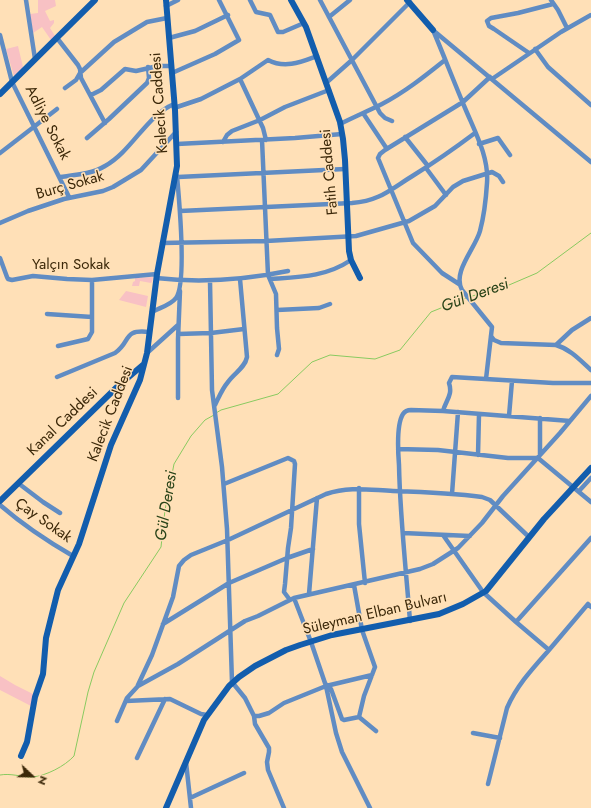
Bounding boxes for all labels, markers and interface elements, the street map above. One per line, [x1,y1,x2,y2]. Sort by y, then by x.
street label: Kalecik Caddesi [147,52,173,154]
street label: Adliye Sokak [21,83,73,163]
street label: Fatih Caddesi [317,128,343,216]
street label: Burç Sokak [34,168,106,204]
street label: Yalçın Sokak [32,256,110,274]
water label: Gül Deresi [439,275,511,317]
street label: Kalecik Caddesi [84,363,138,465]
street label: Kanal Caddesi [24,384,102,460]
water label: Gül Deresi [152,470,182,542]
street label: Çay Sokak [11,495,75,547]
street label: Süleyman Elban Bulvarı [301,589,449,639]
north arrow [12,756,52,796]
text: N [34,773,52,788]

